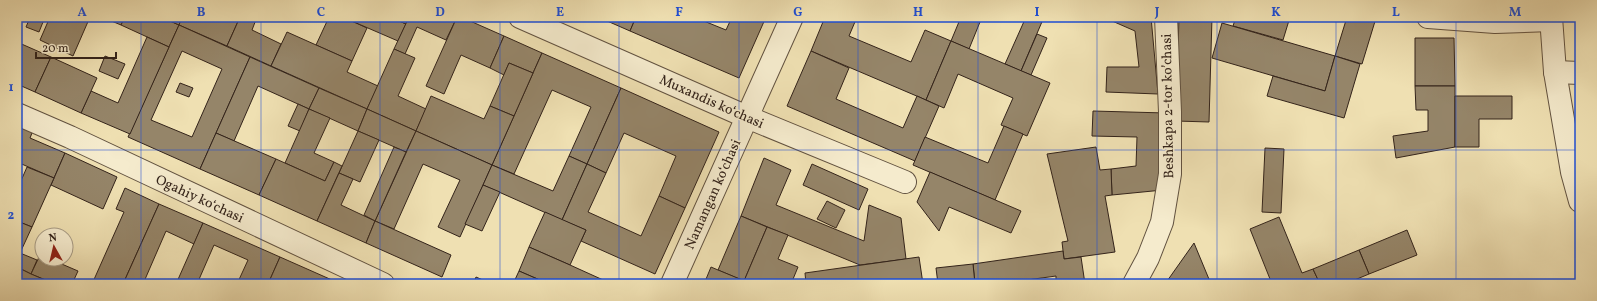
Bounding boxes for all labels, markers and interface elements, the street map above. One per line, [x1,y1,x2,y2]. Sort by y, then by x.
text: A [77,4,87,22]
text: B [197,4,206,22]
text: C [317,4,325,22]
text: D [435,4,445,22]
text: E [556,4,564,22]
text: F [675,4,683,22]
text: G [793,4,803,22]
text: H [913,4,923,22]
text: I [1035,4,1040,22]
text: J [1154,4,1160,22]
text: K [1271,4,1281,22]
text: L [1392,4,1400,22]
text: M [1509,4,1522,22]
street label: Beshkapa 2-tor koʼchasi [1158,33,1179,179]
scale bar [36,34,116,60]
text: 20 m [42,41,69,57]
street label: Muxandis koʻchasi [656,71,767,134]
text: 1 [8,79,14,97]
street label: Namangan koʻchasi [681,136,746,253]
street label: Ogahiy koʻchasi [152,171,247,228]
text: 2 [8,207,15,225]
north arrow [34,227,74,267]
text: N [48,231,58,247]

